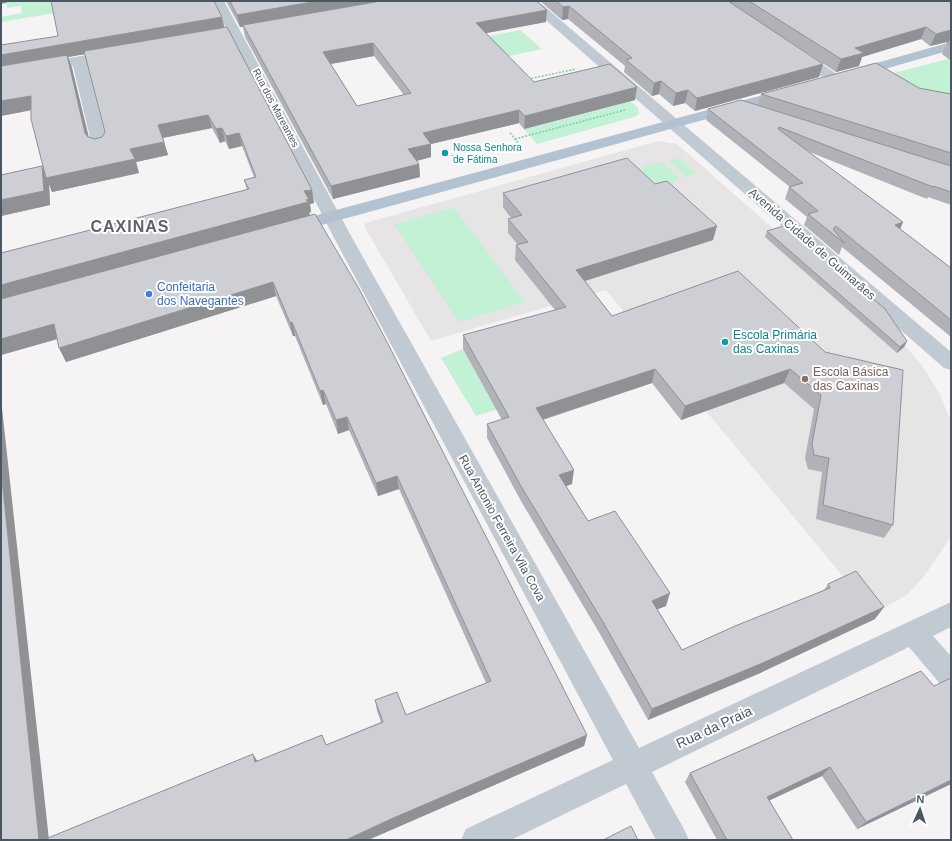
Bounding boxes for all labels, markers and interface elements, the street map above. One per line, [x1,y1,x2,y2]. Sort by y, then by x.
street label: Rua dos Mareantes [251,67,301,149]
place label: Nossa Senhora de Fátima [453,142,522,165]
marker: Nossa Senhora de Fátima [440,148,450,158]
street label: Avenida Cidade de Guimarães [746,185,878,303]
district label: CAXINAS [90,218,170,235]
place label: Confeitaria dos Navegantes [157,280,244,308]
marker: Confeitaria dos Navegantes [144,289,154,299]
place label: Escola Primária das Caxinas [733,328,817,356]
marker: Escola Primária das Caxinas [720,337,730,347]
place label: Escola Básica das Caxinas [813,365,889,393]
marker: Escola Básica das Caxinas [800,374,810,384]
street label: Rua Antonio Ferreira Vila Cova [456,452,548,604]
street label: Rua da Praia [674,702,755,752]
north arrow [900,789,940,829]
text: N [916,793,925,805]

